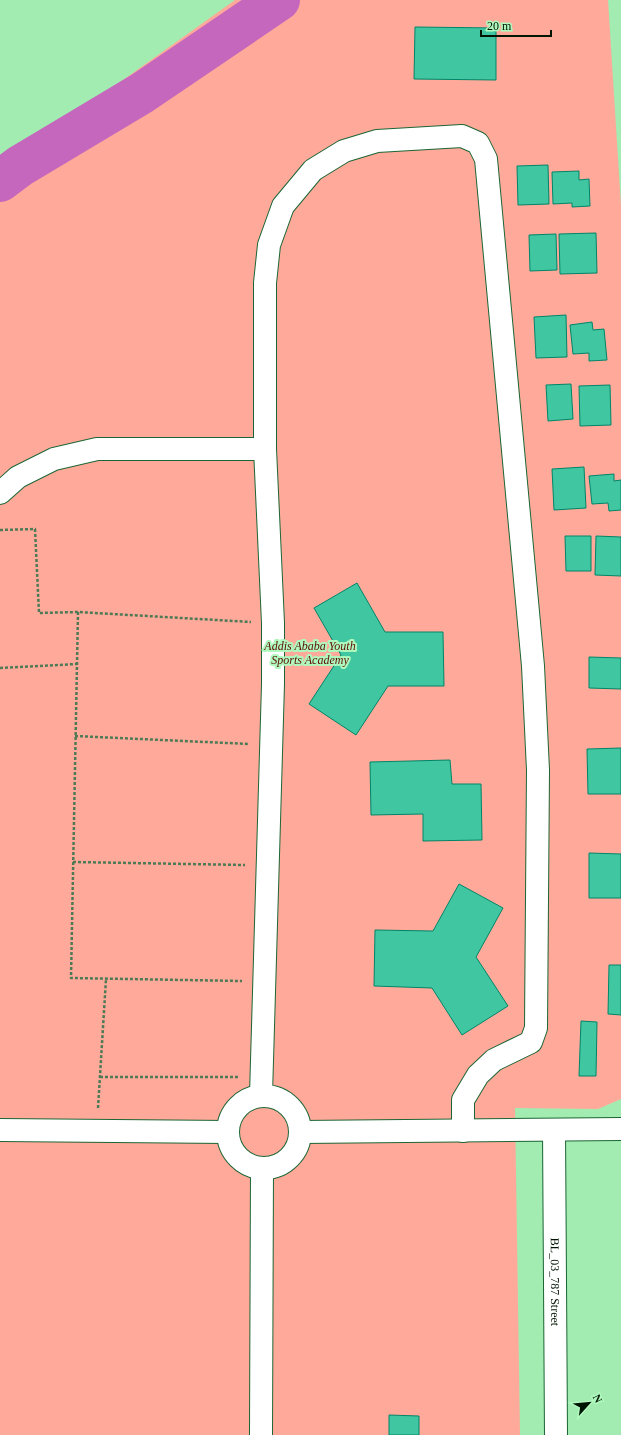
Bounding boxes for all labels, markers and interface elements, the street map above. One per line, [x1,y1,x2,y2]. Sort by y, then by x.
scale bar [481,12,551,38]
text: 20 m [487,19,512,33]
park label: Addis Ababa Youth Sports Academy [263,639,356,667]
street label: BL_03_787 Street [548,1238,562,1327]
north arrow [569,1383,609,1423]
text: N [591,1392,605,1405]

